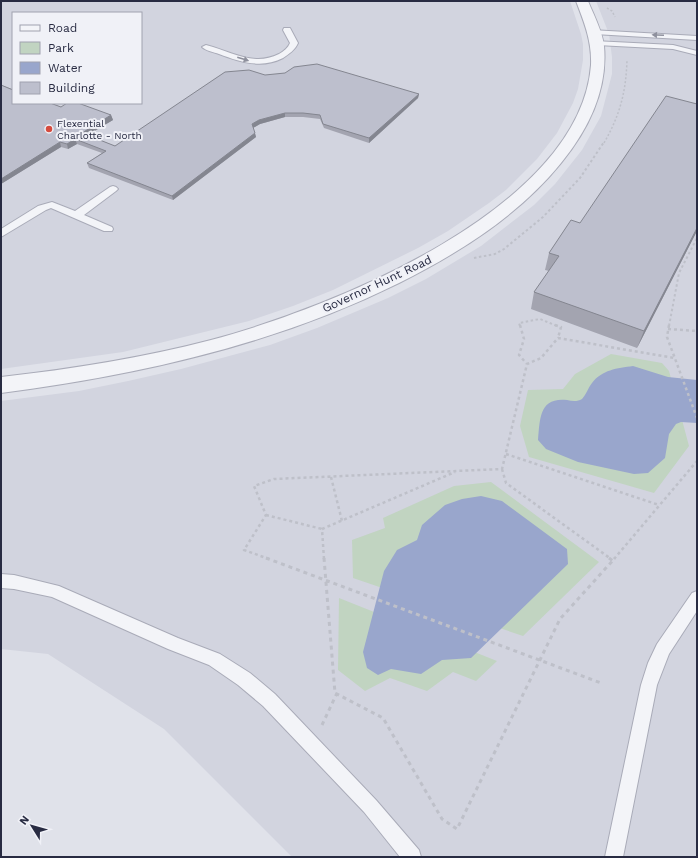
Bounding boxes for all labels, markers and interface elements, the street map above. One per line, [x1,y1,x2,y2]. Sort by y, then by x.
legend [12,12,142,104]
text: Road [48,21,77,35]
one-way arrow [651,32,664,38]
text: Park [48,41,74,55]
one-way arrow [237,56,249,62]
text: Water [48,61,83,75]
text: Building [48,81,95,95]
place label: Flexential Charlotte - North [57,118,142,141]
marker: Flexential Charlotte - North [44,124,54,134]
street label: Governor Hunt Road [320,252,434,316]
north arrow [12,806,52,846]
text: N [17,813,32,827]

